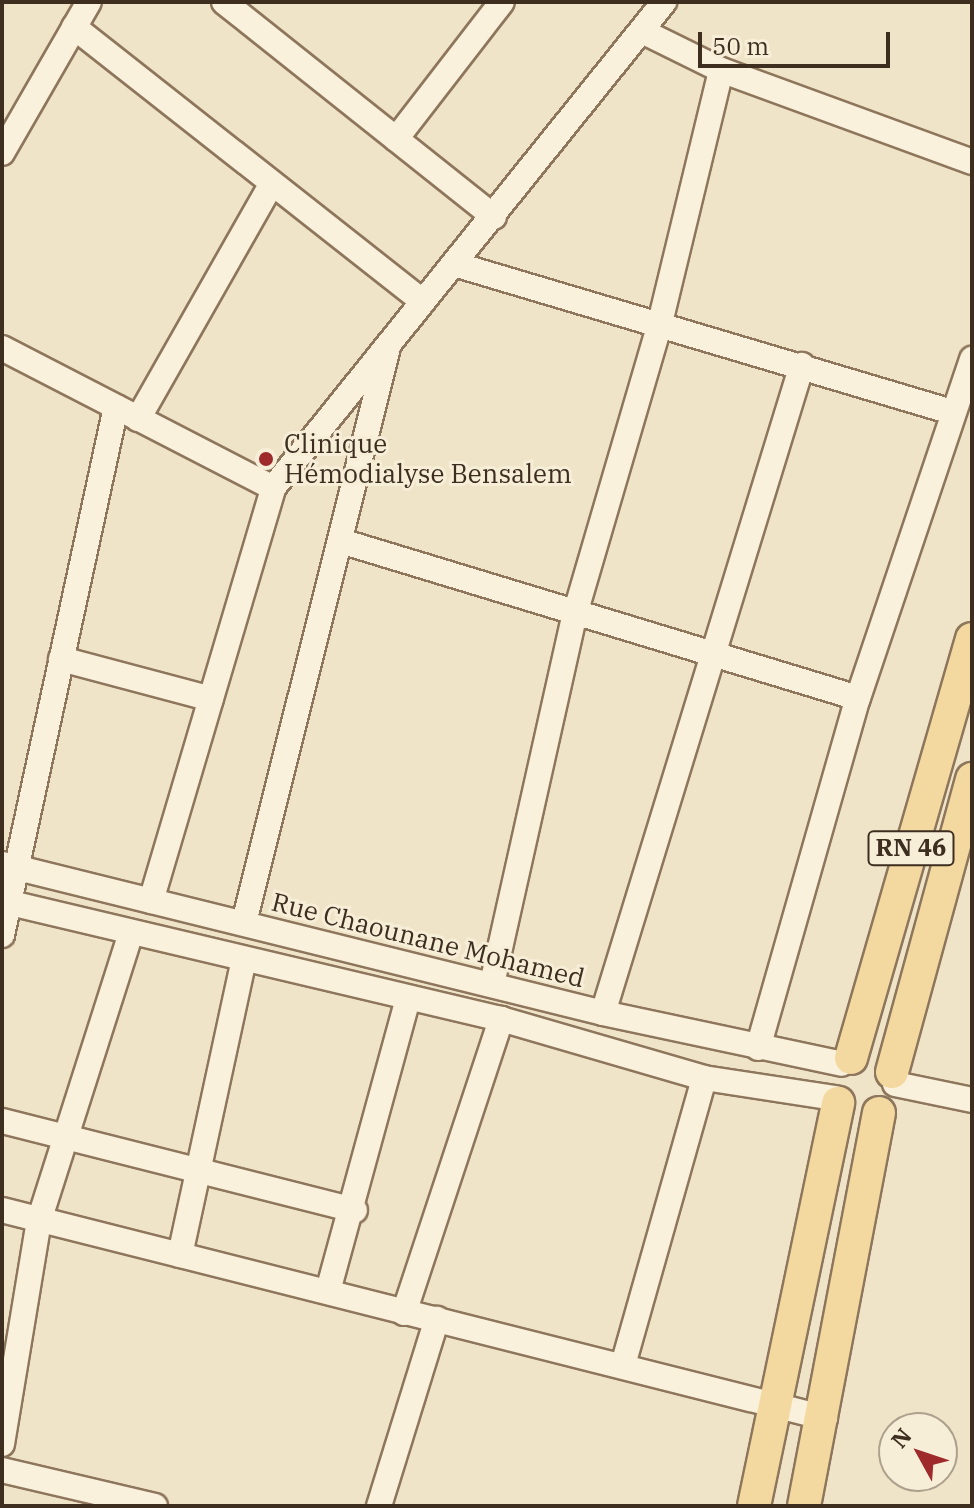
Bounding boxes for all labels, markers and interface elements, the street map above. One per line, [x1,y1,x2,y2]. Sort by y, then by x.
scale bar [702,16,894,66]
text: 50 m [712,30,769,62]
place label: Clinique Hémodialyse Bensalem [284,428,572,490]
marker: Clinique Hémodialyse Bensalem [255,448,277,470]
road number: RN 46 [867,828,955,868]
street label: Rue Chaounane Mohamed [268,886,588,994]
north arrow [878,1412,958,1492]
text: N [884,1422,917,1454]

